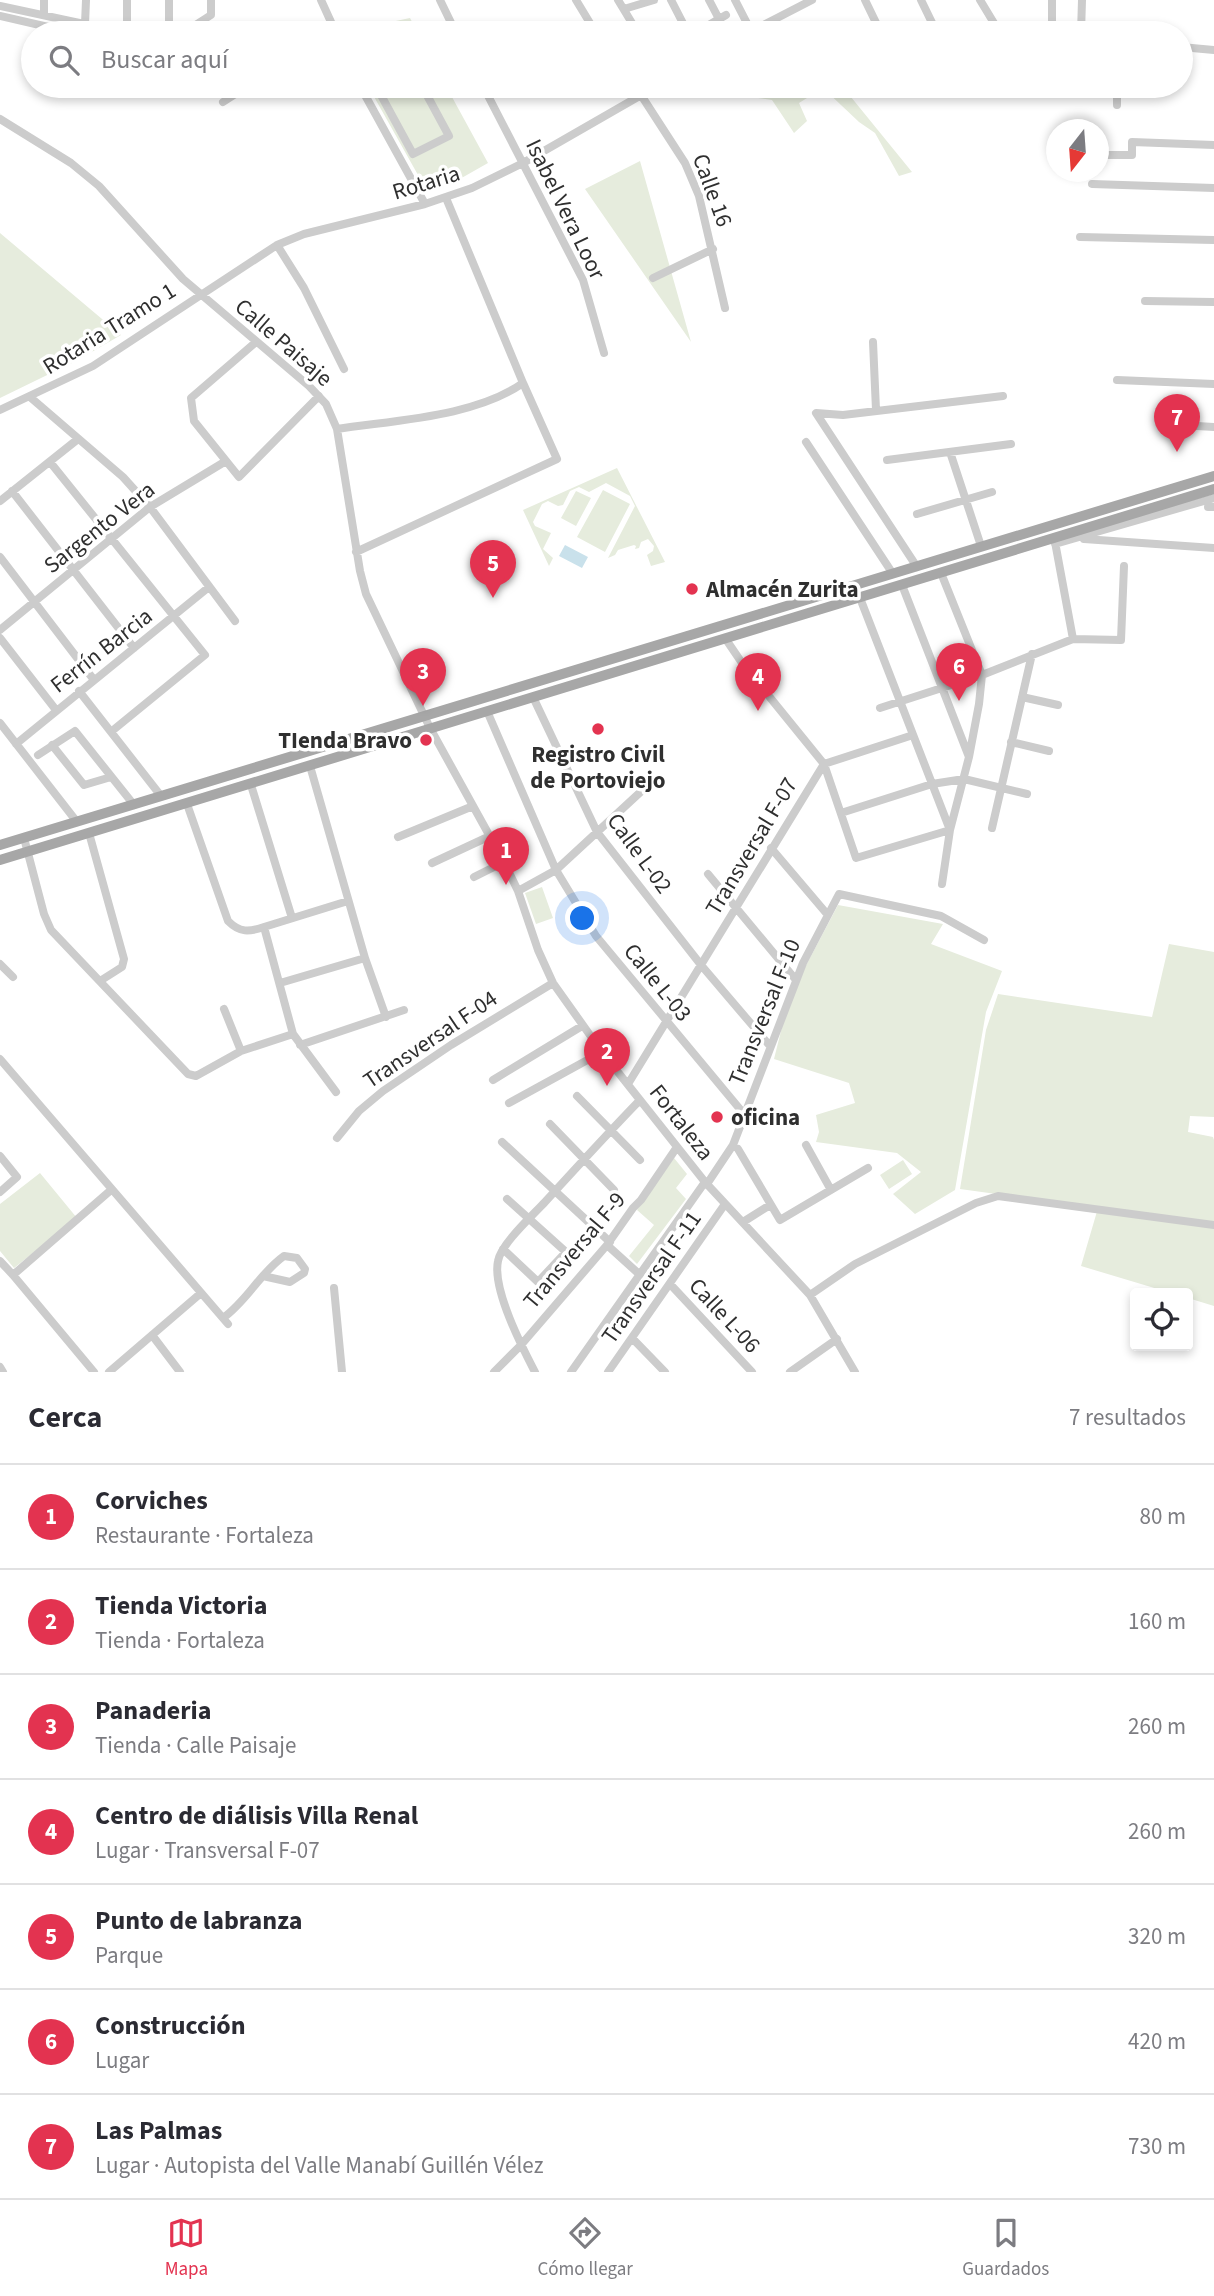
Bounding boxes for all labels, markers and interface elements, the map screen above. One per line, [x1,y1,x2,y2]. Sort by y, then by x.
search box [21,21,1193,98]
icon: search [45,41,83,79]
text: Buscar aquí [101,41,228,78]
north arrow [1046,119,1109,182]
street label: Isabel Vera Loor [517,134,614,286]
street label: Calle 16 [684,149,741,231]
street label: Rotaria [388,157,464,208]
street label: Rotaria Tramo 1 [36,274,182,383]
street label: Calle Paisaje [228,291,340,394]
pin: 7 [1154,394,1200,452]
street label: Sargento Vera [37,473,162,581]
pin: 5 [470,540,516,598]
place label: Almacén Zurita [705,573,859,606]
marker: Almacén Zurita [684,581,700,597]
street label: Ferrín Barcia [43,600,159,701]
pin: 6 [936,643,982,701]
pin: 3 [400,648,446,706]
pin: 4 [735,653,781,711]
marker: Registro Civil de Portoviejo [590,721,606,737]
place label: TIenda Bravo [278,724,412,757]
marker: TIenda Bravo [418,732,434,748]
place label: Registro Civil de Portoviejo [530,738,666,797]
street label: Transversal F-07 [697,771,806,921]
street label: Calle L-02 [599,806,680,900]
pin: 1 [483,827,529,885]
your location [565,901,599,935]
street label: Transversal F-10 [720,934,809,1090]
street label: Calle L-03 [616,936,700,1029]
street label: Transversal F-04 [357,982,504,1097]
pin: 2 [584,1028,630,1086]
street label: Fortaleza [641,1077,722,1167]
place label: oficina [731,1101,800,1134]
marker: oficina [709,1109,725,1125]
street label: Transversal F-9 [515,1185,633,1316]
street label: Transversal F-11 [593,1204,710,1350]
street label: Calle L-06 [681,1270,768,1360]
map controls [1130,1288,1193,1351]
button: locate [1130,1288,1193,1351]
text: Cerca [28,1396,102,1439]
text: 7 resultados [1069,1401,1186,1434]
text: Corviches [95,1482,208,1519]
text: 1 [45,1500,57,1533]
text: 80 m [1139,1500,1186,1533]
text: Restaurante · Fortaleza [95,1519,314,1552]
text: Tienda Victoria [95,1587,267,1624]
text: 2 [45,1605,57,1638]
text: 160 m [1128,1605,1186,1638]
text: Tienda · Fortaleza [95,1624,265,1657]
text: Panaderia [95,1692,212,1729]
text: 3 [45,1710,57,1743]
text: 260 m [1128,1710,1186,1743]
text: Tienda · Calle Paisaje [95,1729,296,1762]
text: Centro de diálisis Villa Renal [95,1797,418,1834]
text: 4 [45,1815,57,1848]
text: 260 m [1128,1815,1186,1848]
text: Lugar · Transversal F-07 [95,1834,320,1867]
text: Punto de labranza [95,1902,302,1939]
text: 5 [45,1920,57,1953]
text: 320 m [1128,1920,1186,1953]
text: Parque [95,1939,163,1972]
text: Construcción [95,2007,246,2044]
text: 6 [45,2025,57,2058]
text: 420 m [1128,2025,1186,2058]
text: Lugar [95,2044,149,2077]
text: Las Palmas [95,2112,222,2149]
text: 7 [45,2130,57,2163]
text: 730 m [1128,2130,1186,2163]
text: Lugar · Autopista del Valle Manabí Guillén Vélez [95,2149,543,2182]
tab: Mapa [165,2214,208,2283]
tab: Cómo llegar [537,2214,633,2283]
tab: Guardados [962,2214,1049,2283]

